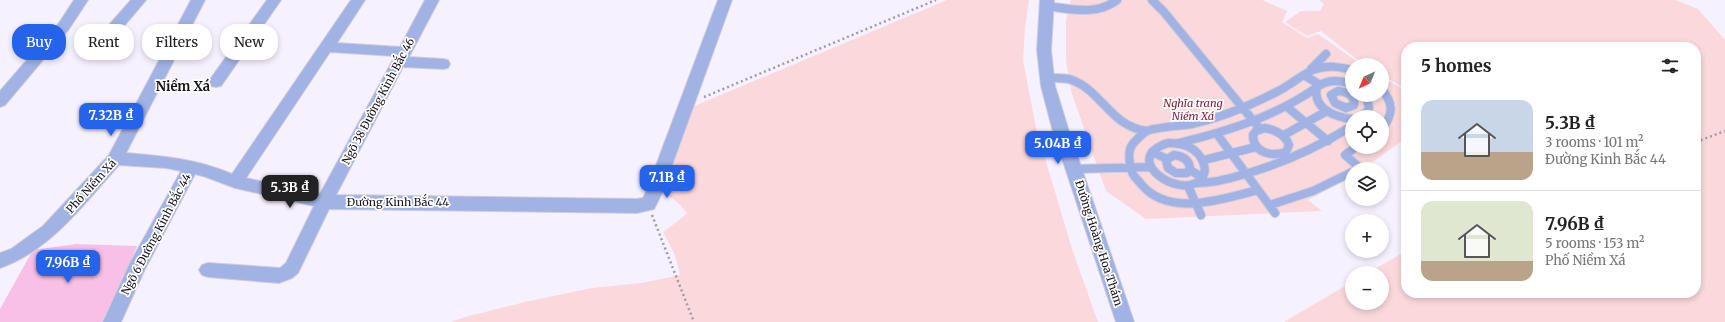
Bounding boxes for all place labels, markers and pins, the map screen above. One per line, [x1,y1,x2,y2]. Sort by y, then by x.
pin: 7.32B ₫ [74,103,148,137]
pin: 5.04B ₫ [1021,131,1095,165]
pin: 7.1B ₫ [634,165,700,199]
pin: 5.3B ₫ [257,175,323,209]
pin: 7.96B ₫ [31,250,105,284]

